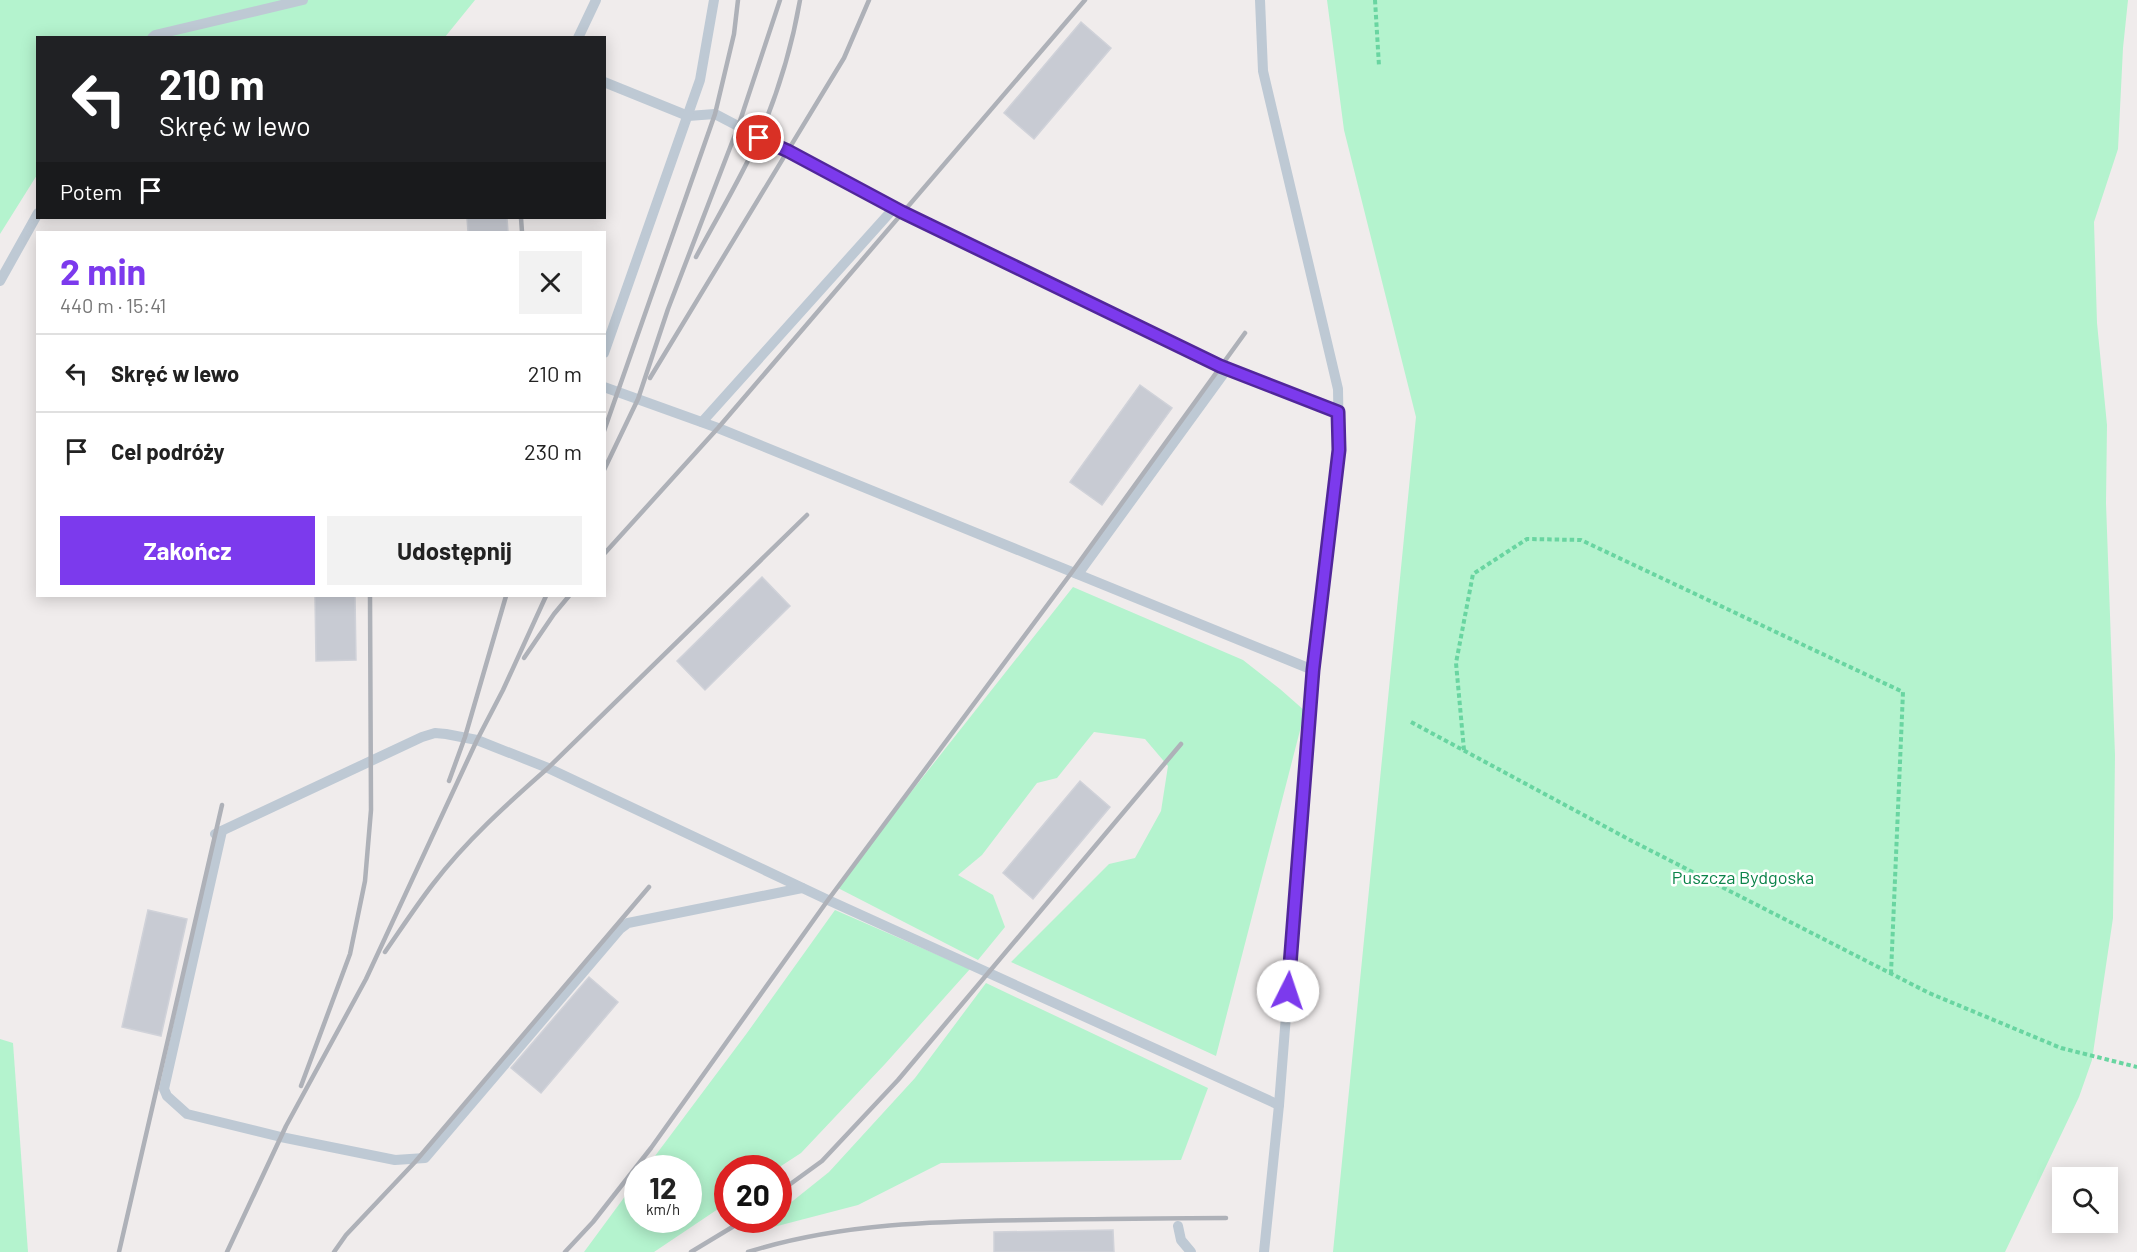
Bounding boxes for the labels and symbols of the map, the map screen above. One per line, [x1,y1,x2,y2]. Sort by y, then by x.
pin [733,112,784,163]
park label: Puszcza Bydgoska [1672,866,1814,888]
position arrow [1256,959,1320,1023]
speed limit sign: 20 [714,1155,792,1233]

